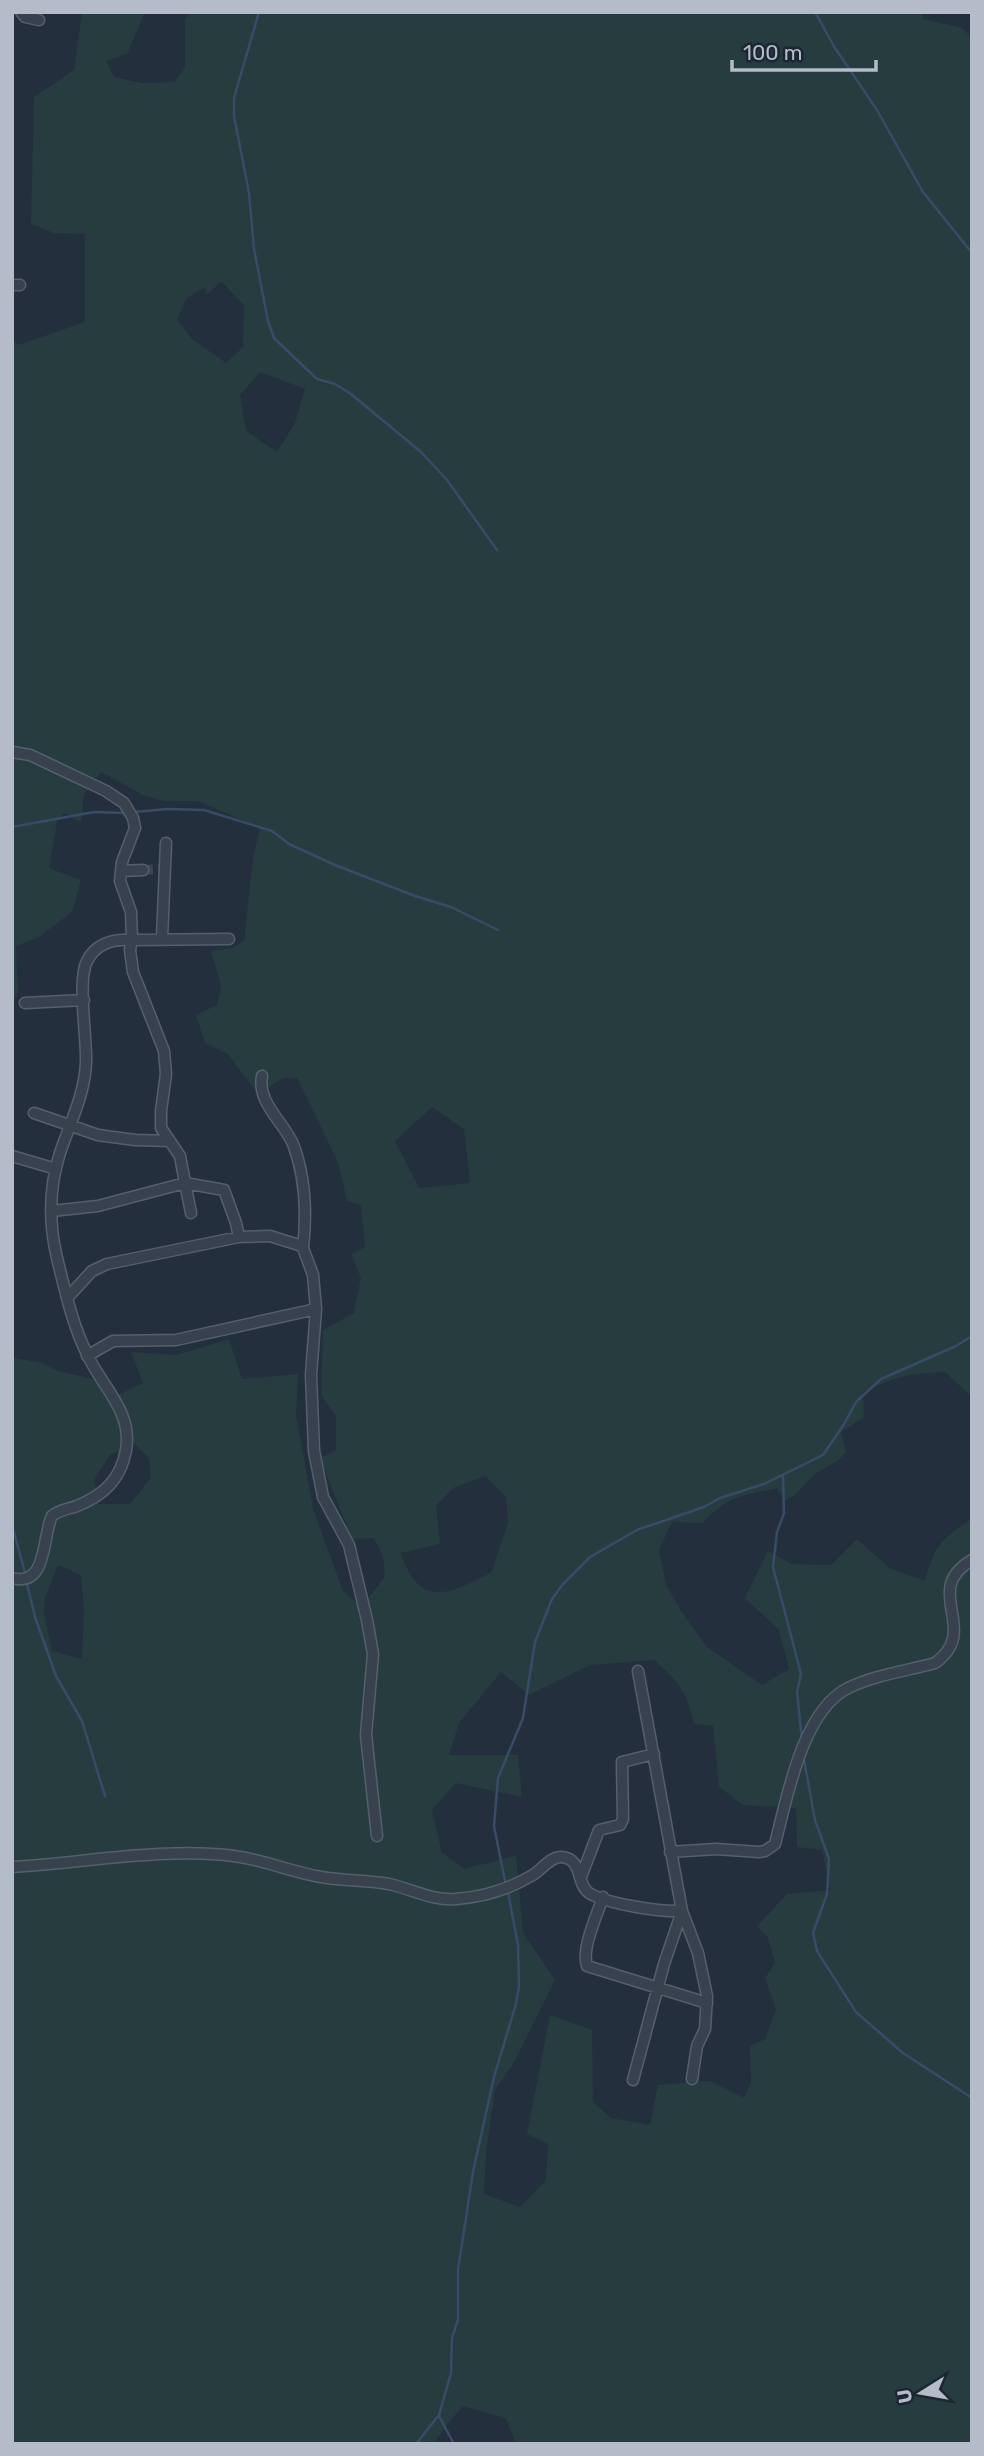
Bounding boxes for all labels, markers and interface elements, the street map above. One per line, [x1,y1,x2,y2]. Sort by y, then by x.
scale bar [732,28,876,72]
text: 100 m [743,40,802,65]
north arrow [886,2358,956,2428]
text: U [892,2387,917,2405]

